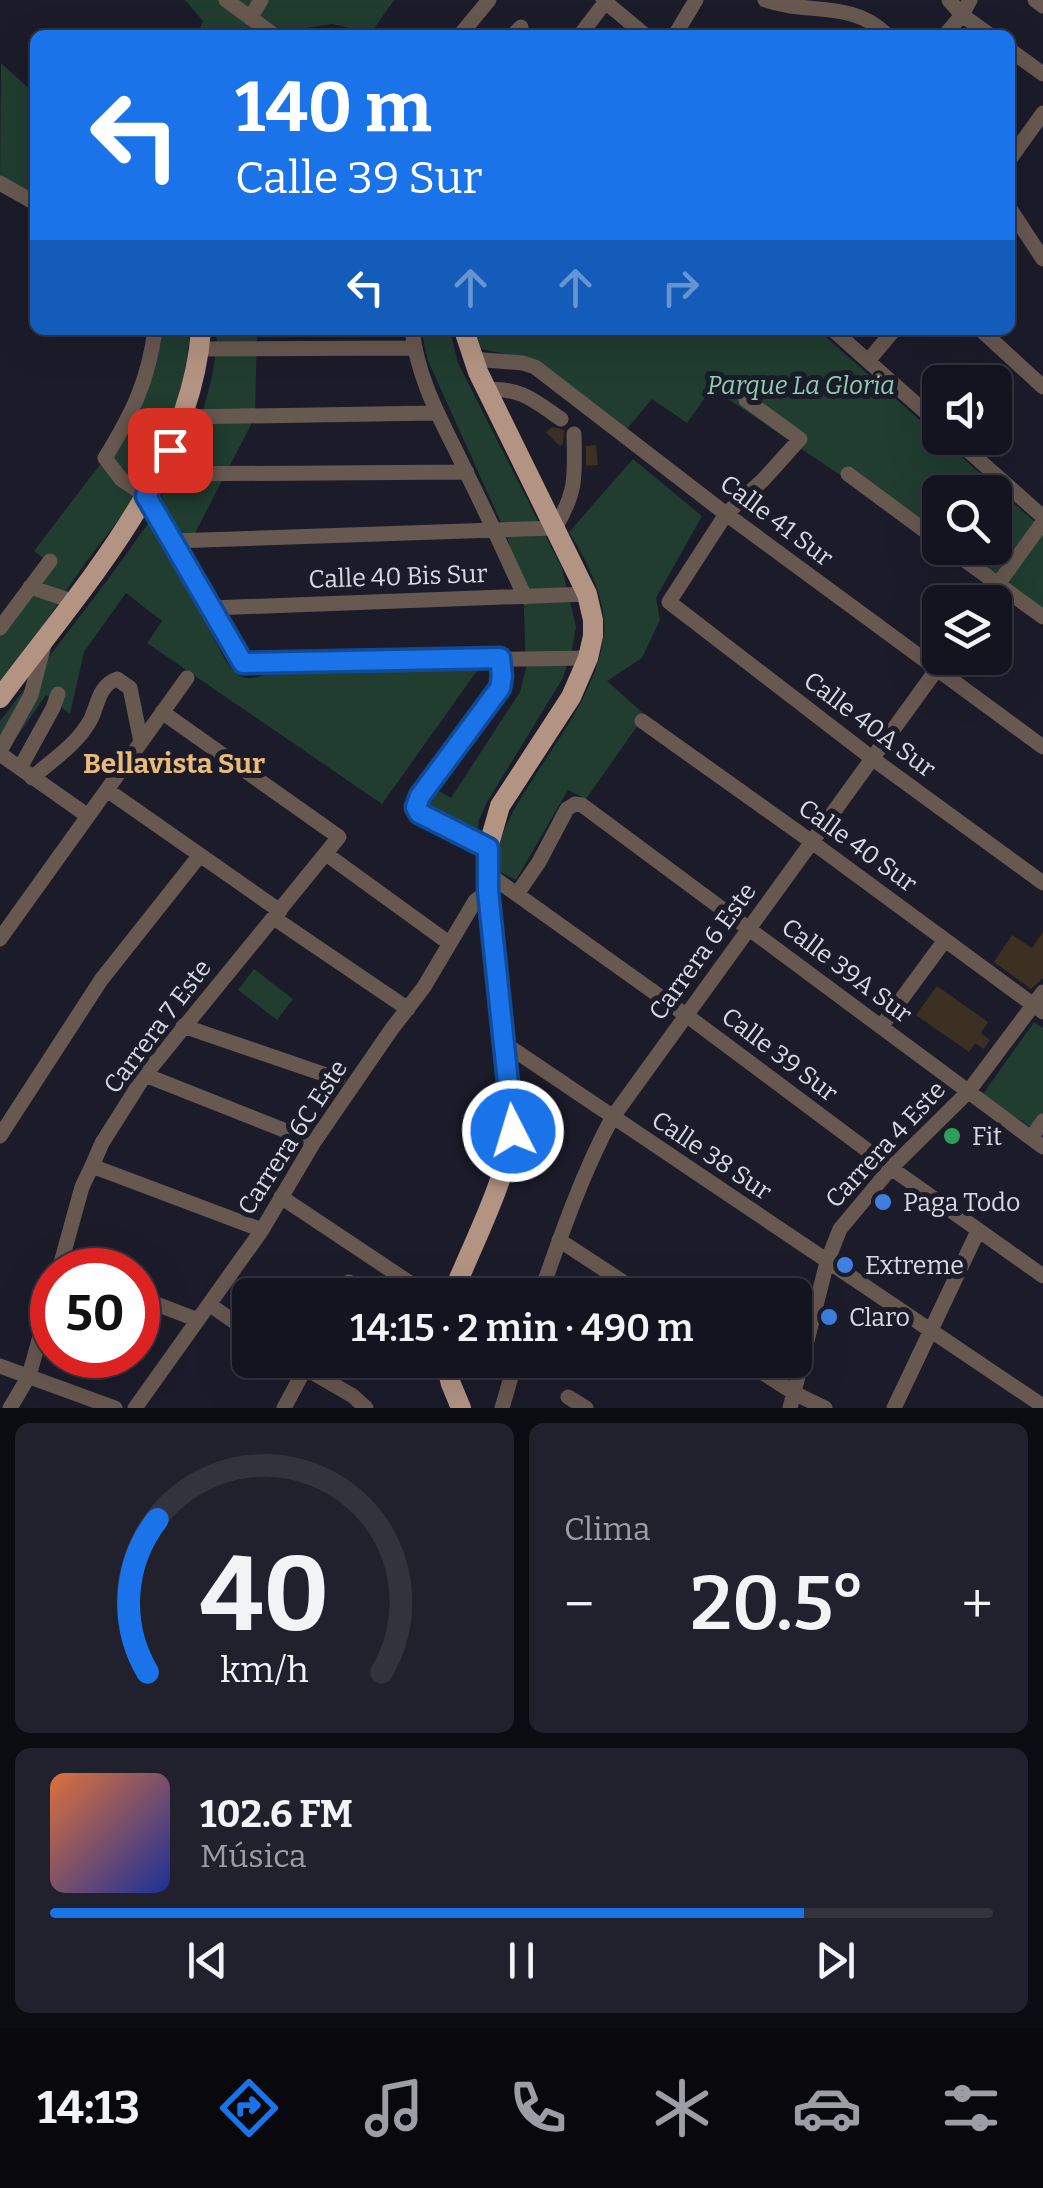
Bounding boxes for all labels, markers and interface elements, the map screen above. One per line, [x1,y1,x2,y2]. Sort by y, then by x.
text: 140 m [235,66,432,150]
icon: left [70,70,200,200]
text: Calle 39 Sur [235,151,482,205]
icon: left [338,260,393,315]
icon: ahead [443,260,498,315]
icon: ahead [548,260,603,315]
icon: right [653,260,708,315]
map controls [922,365,1012,675]
button: sound [922,365,1012,455]
park label: Parque La Gloria [707,371,895,401]
pin [128,408,213,493]
icon: arrive [143,423,198,478]
street label: Calle 41 Sur [714,469,839,573]
button: search [922,475,1012,565]
street label: Calle 40 Bis Sur [308,559,488,595]
button: layers [922,585,1012,675]
street label: Calle 40A Sur [798,666,941,784]
district label: Bellavista Sur [83,747,265,780]
street label: Calle 40 Sur [792,793,923,899]
street label: Carrera 6 Este [643,877,763,1026]
street label: Calle 39A Sur [775,912,917,1029]
street label: Carrera 7 Este [98,954,218,1100]
street label: Calle 39 Sur [716,1001,843,1108]
street label: Carrera 6C Este [232,1055,354,1220]
street label: Carrera 4 Este [819,1075,952,1214]
position arrow [461,1079,565,1183]
street label: Calle 38 Sur [646,1105,777,1207]
place label: Fit [972,1122,1002,1152]
marker: Fit [941,1125,963,1147]
place label: Paga Todo [903,1188,1020,1218]
marker: Paga Todo [872,1191,894,1213]
speed limit sign: 50 [30,1248,160,1378]
place label: Extreme [865,1251,964,1281]
marker: Extreme [834,1254,856,1276]
place label: Claro [849,1303,910,1333]
text: 14:15 · 2 min · 490 m [350,1305,694,1351]
marker: Claro [818,1306,840,1328]
text: Clima [564,1510,651,1548]
text: 40 [200,1533,329,1658]
text: 20.5° [690,1559,866,1649]
text: − [564,1572,594,1638]
text: + [962,1572,993,1638]
text: km/h [220,1649,309,1691]
text: 102.6 FM [200,1791,353,1837]
text: Música [200,1837,307,1875]
icon: previous [180,1933,235,1988]
icon: pause [494,1933,549,1988]
icon: next [808,1933,863,1988]
icon: directions [214,2073,284,2143]
icon: music [359,2073,429,2143]
icon: phone [503,2073,573,2143]
icon: climate [647,2073,717,2143]
icon: car [792,2073,862,2143]
icon: filters [936,2073,1006,2143]
text: 14:13 [37,2081,140,2135]

